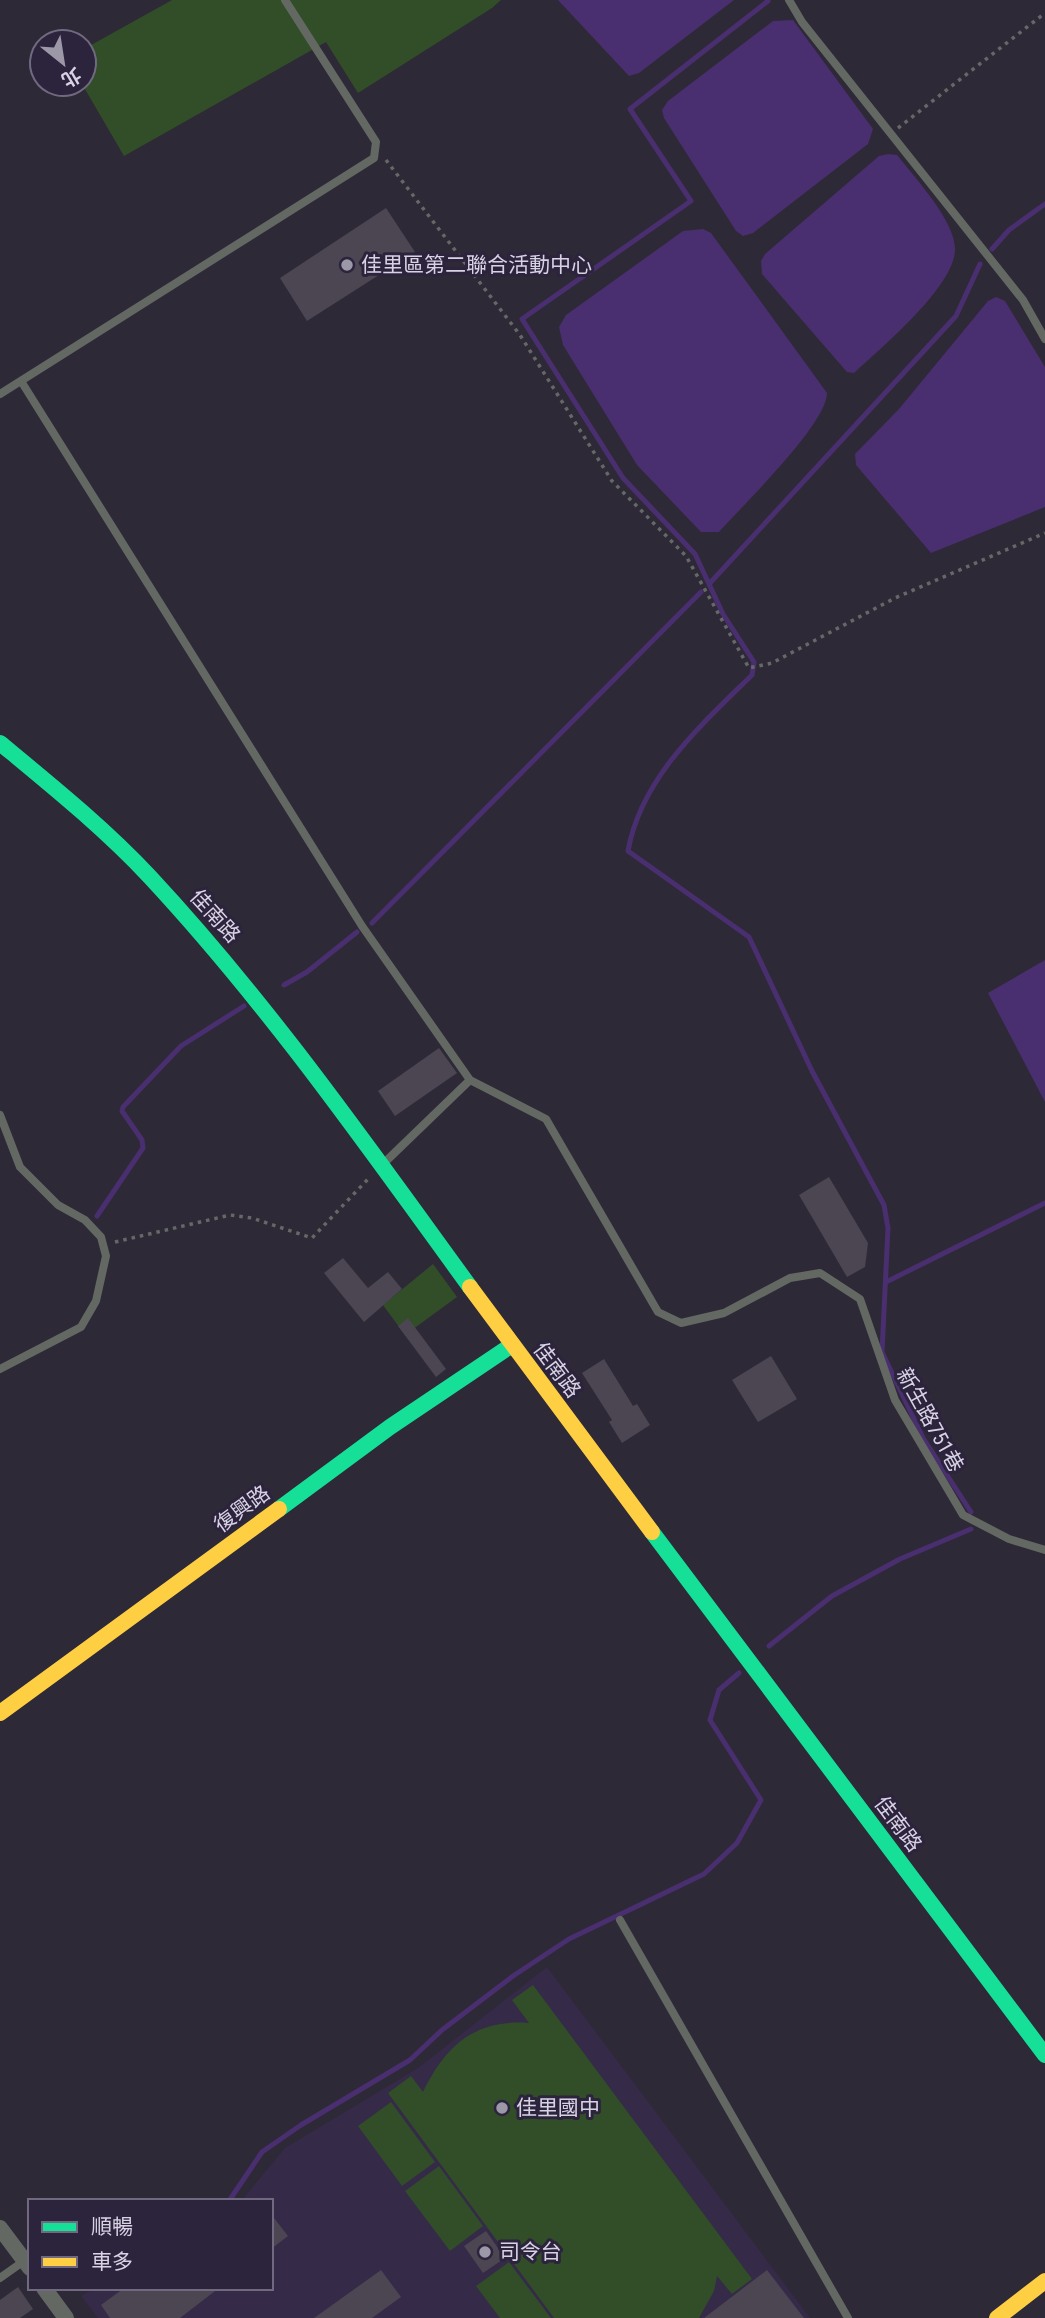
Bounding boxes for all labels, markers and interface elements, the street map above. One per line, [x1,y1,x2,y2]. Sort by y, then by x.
north arrow [28,28,98,98]
text: 北 [57,63,85,92]
place label: 佳里區第二聯合活動中心 [361,253,592,277]
marker: 佳里區第二聯合活動中心 [339,257,355,273]
street label: 佳南路 [185,885,245,947]
street label: 佳南路 [528,1338,586,1402]
street label: 新生路751巷 [892,1364,968,1476]
street label: 復興路 [209,1481,275,1537]
street label: 佳南路 [869,1792,927,1856]
place label: 佳里國中 [516,2096,600,2120]
marker: 佳里國中 [494,2100,510,2116]
legend [28,2199,273,2290]
text: 順暢 [91,2215,133,2239]
place label: 司令台 [499,2240,562,2264]
marker: 司令台 [477,2244,493,2260]
text: 車多 [91,2250,133,2274]

